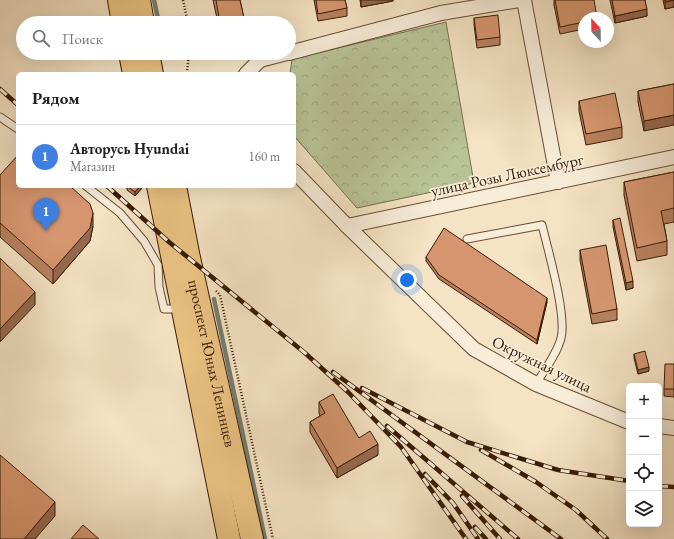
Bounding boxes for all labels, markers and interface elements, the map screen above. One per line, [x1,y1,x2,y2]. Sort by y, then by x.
north arrow [578,12,614,48]
search box [16,16,296,60]
icon: search [30,27,52,49]
text: Поиск [62,29,103,48]
text: Рядом [32,87,80,109]
text: Авторусь Hyundai [70,139,189,158]
text: 1 [42,148,48,165]
text: 160 m [249,148,280,165]
street label: улица Розы Люксембург [429,149,585,201]
text: Магазин [70,158,115,175]
pin: 1 [33,198,59,231]
your location [397,270,417,290]
street label: проспект Юных Ленинцев [184,277,242,449]
street label: Окружная улица [489,331,596,397]
map controls [626,383,662,527]
button: + [626,383,662,419]
button: − [626,419,662,455]
button: locate [626,455,662,491]
button: layers [626,491,662,527]

